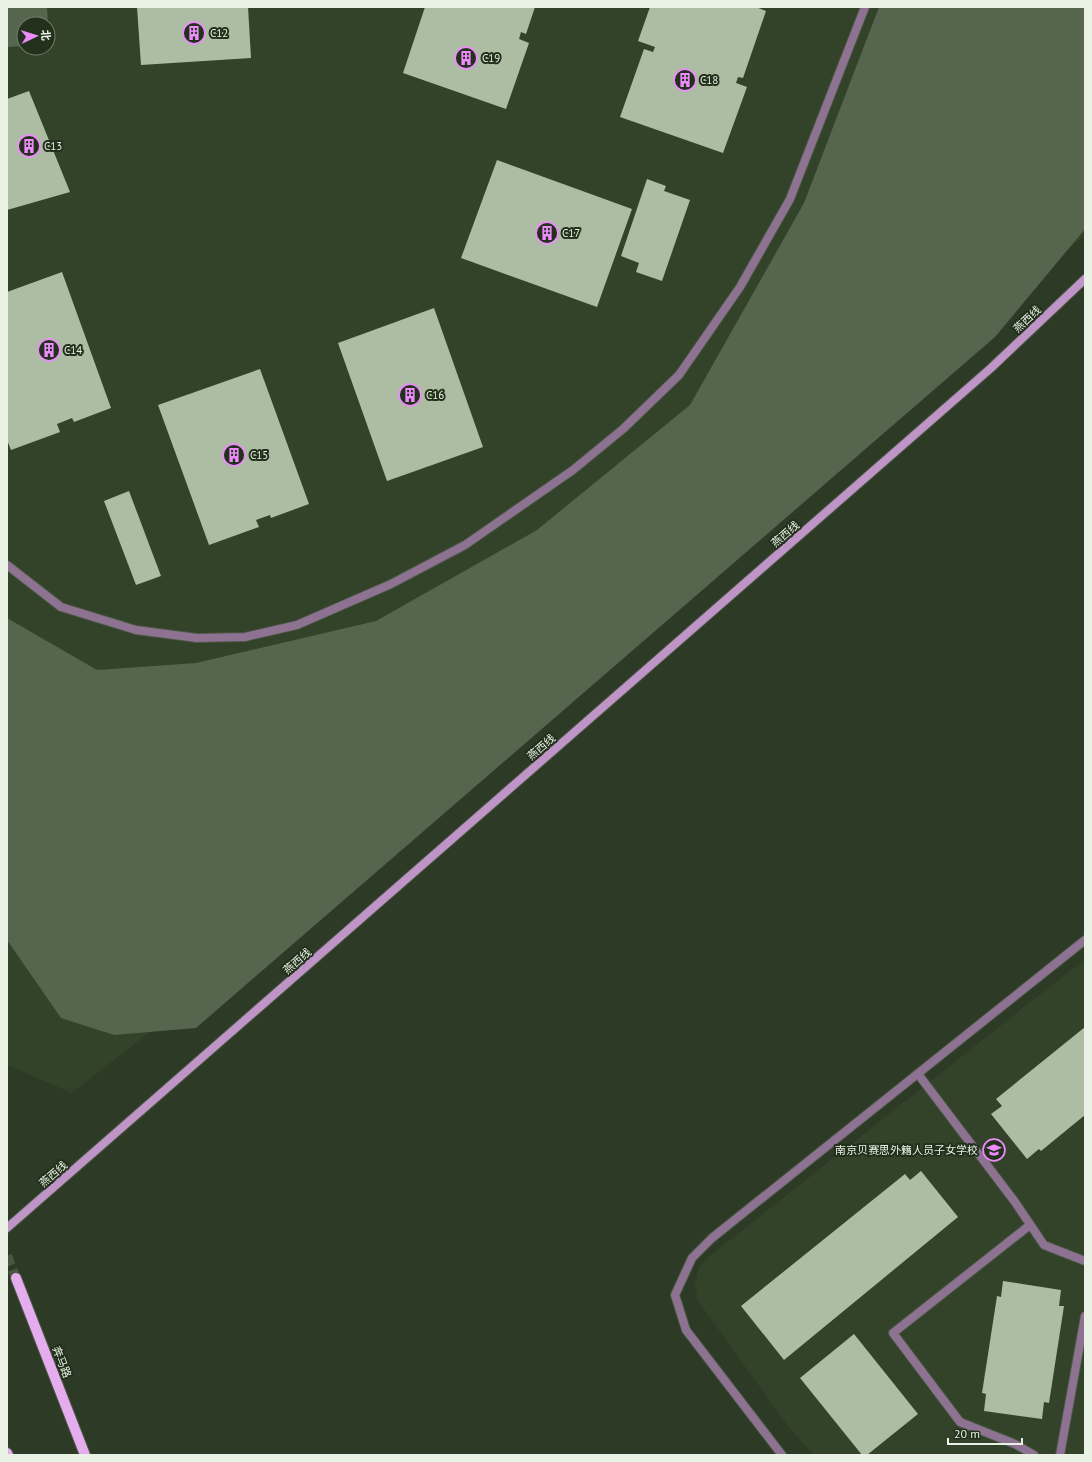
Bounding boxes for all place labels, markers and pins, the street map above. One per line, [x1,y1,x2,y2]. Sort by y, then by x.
building icon: C12 [181,20,207,46]
place label: C12 [210,26,228,40]
building icon: C19 [453,45,479,71]
place label: C19 [482,51,500,65]
building icon: C18 [672,67,698,93]
place label: C18 [700,73,718,87]
building icon: C13 [16,133,42,159]
place label: C13 [44,139,62,153]
building icon: C17 [534,220,560,246]
place label: C17 [562,226,580,240]
building icon: C14 [36,337,62,363]
place label: C14 [64,343,82,357]
building icon: C16 [397,382,423,408]
place label: C16 [426,388,444,402]
building icon: C15 [221,442,247,468]
place label: C15 [250,448,268,462]
school or university icon: 南京贝赛思外籍人员子女学校 [981,1137,1007,1163]
place label: 南京贝赛思外籍人员子女学校 [835,1143,978,1157]

